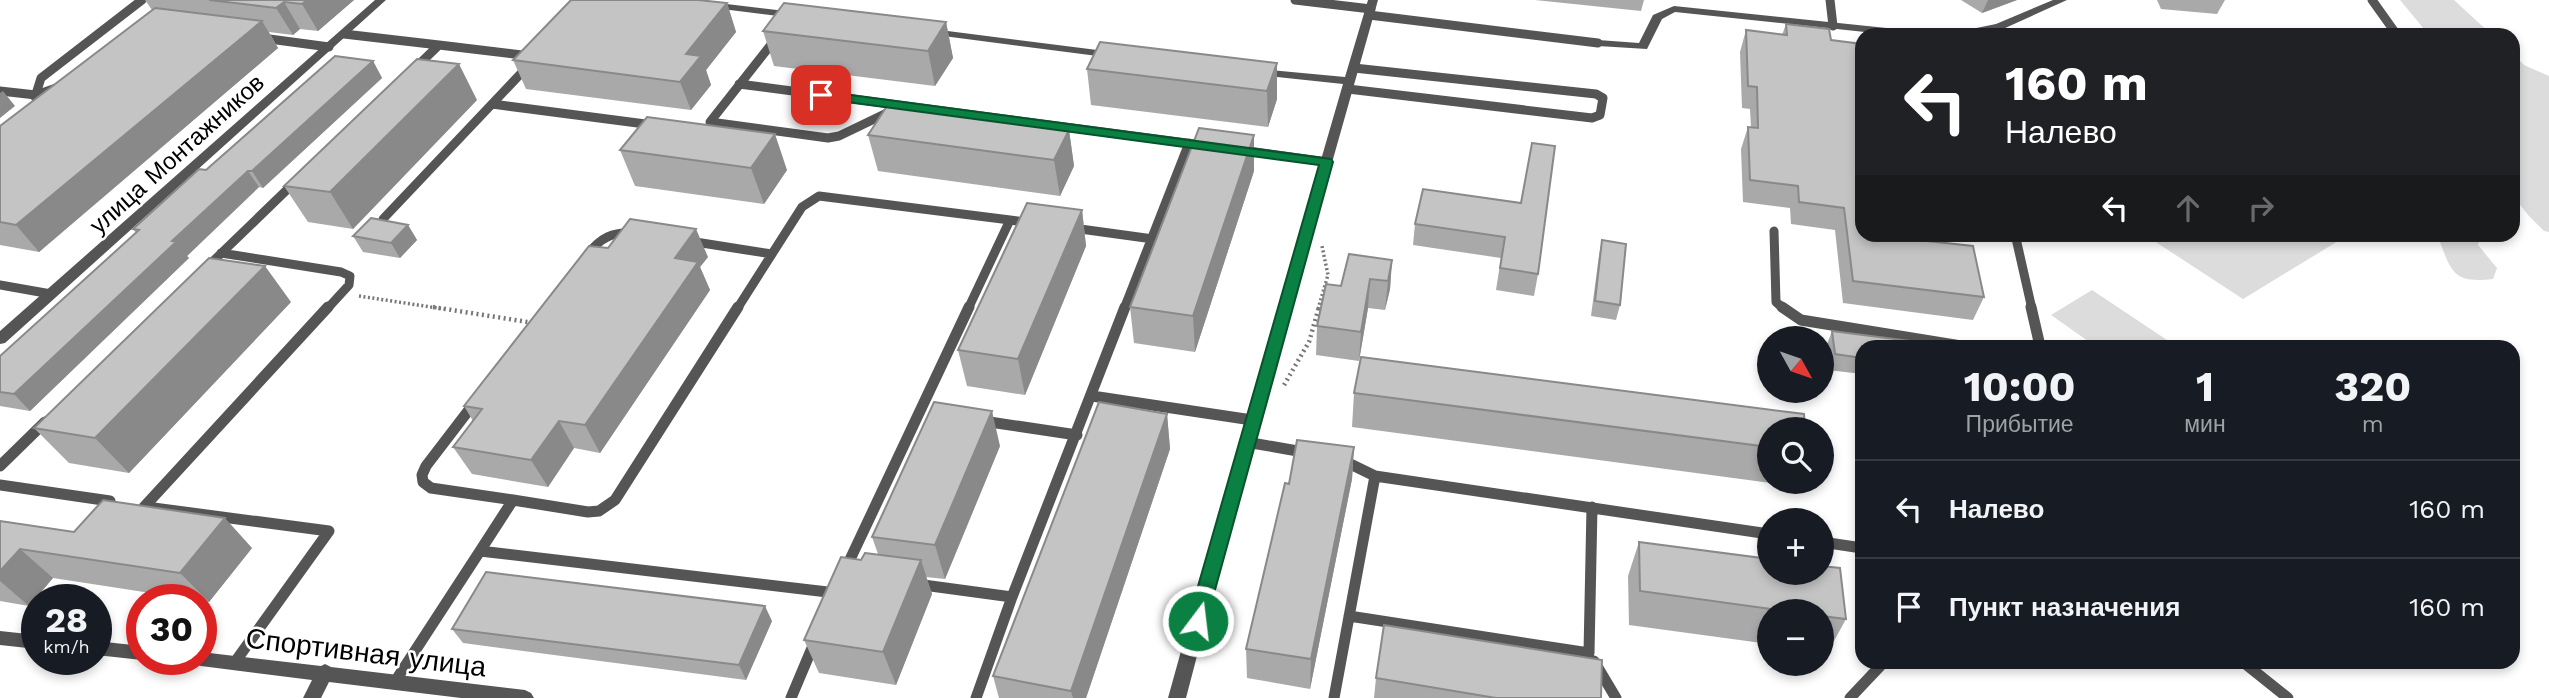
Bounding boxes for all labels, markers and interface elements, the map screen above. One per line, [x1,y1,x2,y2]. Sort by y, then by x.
text: 160 m [2005,54,2148,112]
icon: left [1890,56,1981,147]
pin [791,65,851,125]
street label: улица Монтажников [84,68,270,240]
icon: arrive [802,76,840,114]
text: Налево [2005,113,2117,151]
icon: left [2096,189,2134,227]
icon: ahead [2169,189,2207,227]
icon: right [2242,189,2280,227]
north arrow [1757,326,1834,402]
map controls [1757,326,1834,676]
text: 10:00 [1964,362,2076,411]
text: 1 [2196,362,2214,411]
text: 320 [2334,362,2411,411]
text: Прибытие [1966,411,2074,438]
text: мин [2184,411,2226,438]
text: m [2362,411,2384,438]
button: search [1757,417,1834,494]
icon: left [1890,490,1928,528]
text: Налево [1949,494,2044,524]
text: 160 m [2409,494,2485,524]
button: + [1757,508,1834,585]
speed limit sign: 30 [126,584,217,675]
position arrow [1161,584,1235,658]
icon: arrive [1890,588,1928,626]
text: Пункт назначения [1949,592,2180,622]
text: 160 m [2409,592,2485,622]
text: 28 [45,599,88,641]
button: − [1757,599,1834,676]
street label: Спортивная улица [244,621,488,684]
text: km/h [43,636,90,657]

